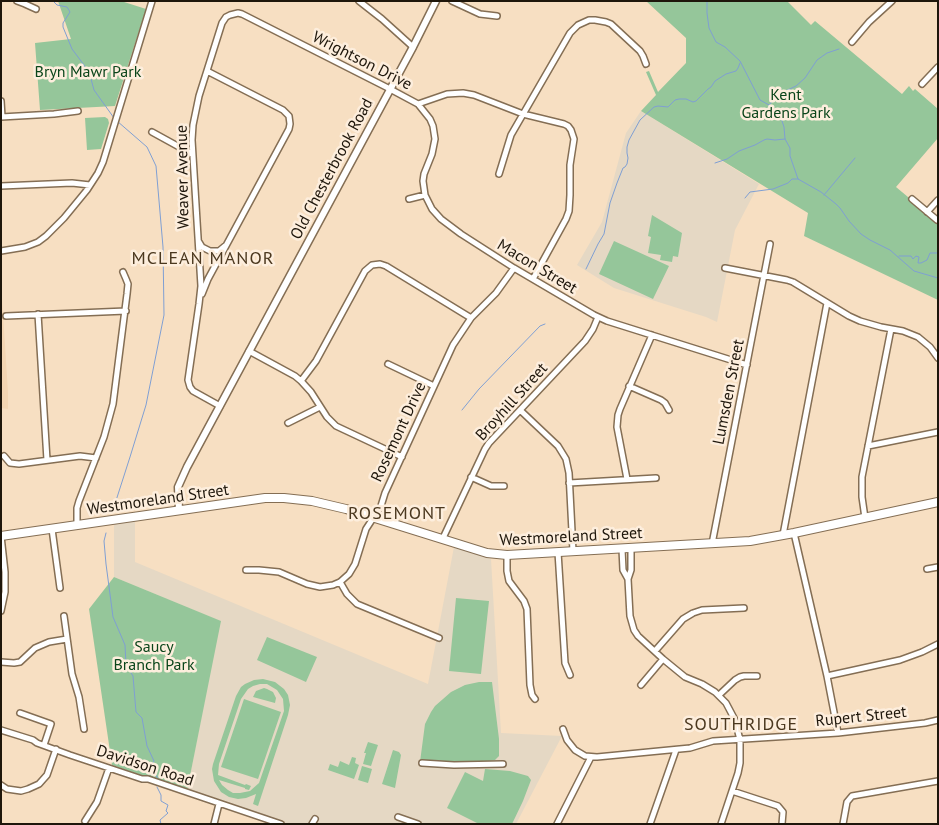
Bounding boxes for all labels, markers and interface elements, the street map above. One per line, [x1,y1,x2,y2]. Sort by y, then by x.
street label: Wrightson Drive [309,28,415,94]
park label: Bryn Mawr Park [35,62,141,82]
park label: Kent Gardens Park [741,85,831,123]
street label: Old Chesterbrook Road [287,95,377,243]
street label: Weaver Avenue [172,125,194,229]
street label: Macon Street [494,236,580,298]
district label: MCLEAN MANOR [130,248,276,270]
street label: Lumsden Street [709,338,749,446]
street label: Broyhill Street [472,359,552,445]
street label: Rosemont Drive [367,379,431,485]
street label: Westmoreland Street [86,481,230,519]
district label: ROSEMONT [347,503,447,525]
street label: Westmoreland Street [499,524,643,550]
park label: Saucy Branch Park [113,637,195,675]
street label: Rupert Street [815,703,907,731]
district label: SOUTHRIDGE [683,714,799,736]
street label: Davidson Road [94,741,196,791]

